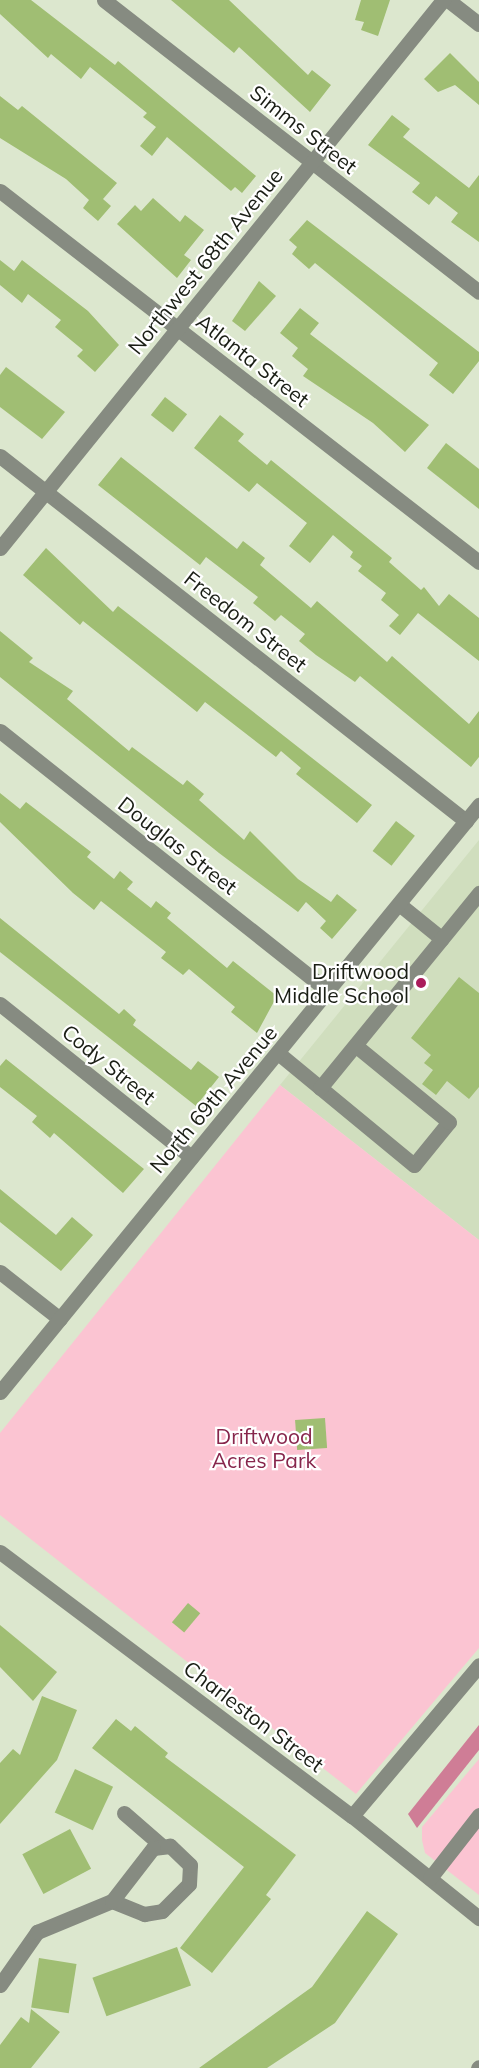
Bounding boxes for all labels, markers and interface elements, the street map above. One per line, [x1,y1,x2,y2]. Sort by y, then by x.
street label: Simms Street [245,79,363,179]
street label: Northwest 68th Avenue [122,163,288,359]
street label: Atlanta Street [192,308,314,412]
street label: Freedom Street [180,565,312,677]
street label: Douglas Street [113,791,243,899]
place label: Driftwood Middle School [274,958,409,1008]
marker: Driftwood Middle School [414,976,428,990]
street label: Cody Street [57,1019,161,1109]
street label: North 69th Avenue [144,1020,282,1178]
park label: Driftwood Acres Park [212,1423,316,1473]
street label: Charleston Street [179,1655,329,1777]

